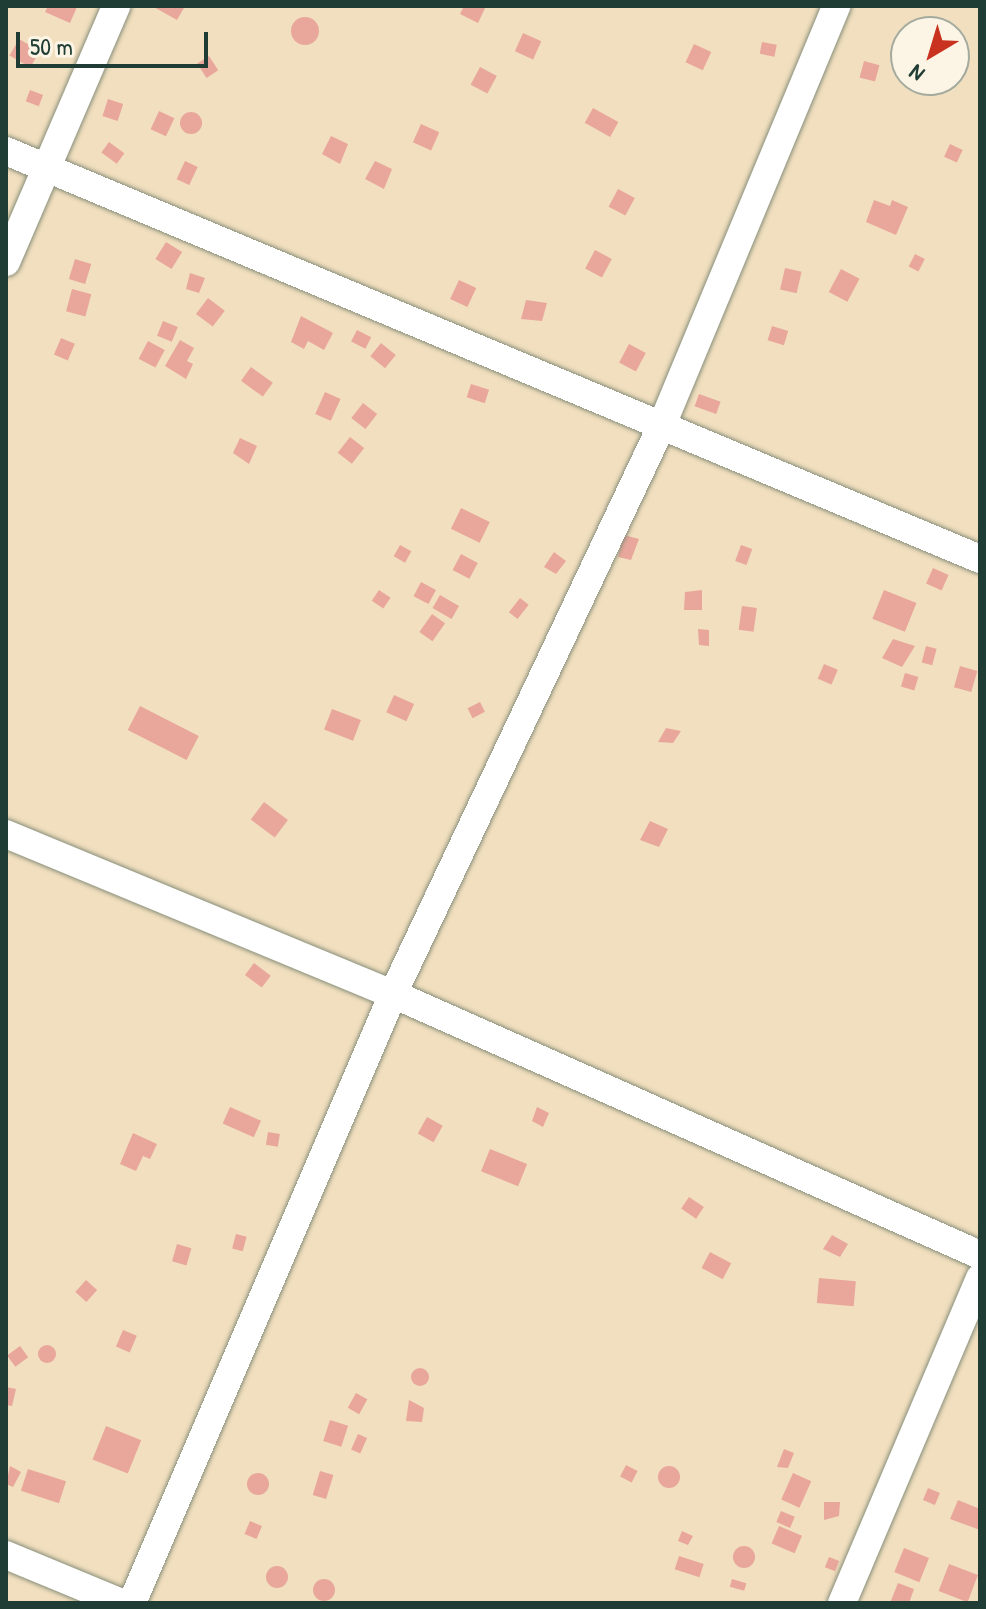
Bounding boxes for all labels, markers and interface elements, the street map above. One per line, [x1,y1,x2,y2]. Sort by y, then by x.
scale bar [20,16,212,66]
north arrow [890,16,970,96]
text: 50 m [30,30,73,62]
text: N [903,58,930,89]

